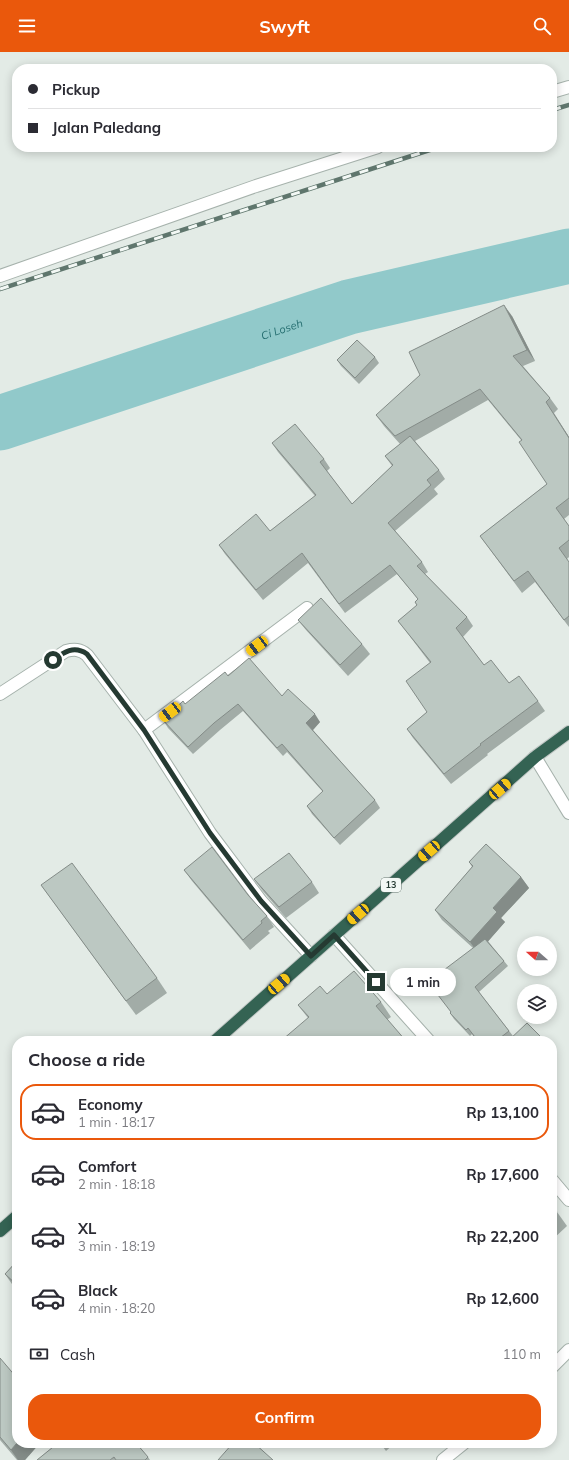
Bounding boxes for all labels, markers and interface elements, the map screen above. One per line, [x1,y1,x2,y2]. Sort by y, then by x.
icon: menu [16,15,38,37]
text: Swyft [259,15,310,38]
icon: search [531,15,553,37]
text: Pickup [52,80,100,99]
text: Jalan Paledang [52,118,161,137]
water label: Ci Loseh [259,316,305,343]
car [244,634,270,658]
route start [44,651,62,669]
car [157,700,183,724]
car [487,777,513,801]
car [416,839,442,863]
road number: 13 [381,878,401,892]
car [345,902,371,926]
north arrow [517,936,557,976]
map controls [517,936,557,1024]
callout: 1 min [390,968,456,996]
car [266,972,292,996]
route end [367,973,385,991]
text: 1 min [406,974,440,990]
button: layers [517,984,557,1024]
text: Choose a ride [28,1048,145,1071]
icon: car [30,1094,66,1130]
text: Economy [78,1095,143,1114]
text: Rp 13,100 [466,1103,539,1122]
text: 1 min · 18:17 [78,1114,155,1130]
icon: car [30,1156,66,1192]
text: Comfort [78,1157,136,1176]
text: Rp 17,600 [466,1165,539,1184]
text: 2 min · 18:18 [78,1176,155,1192]
icon: car [30,1218,66,1254]
text: XL [78,1219,96,1238]
text: Rp 22,200 [466,1227,539,1246]
text: 3 min · 18:19 [78,1238,155,1254]
icon: car [30,1280,66,1316]
text: Black [78,1281,117,1300]
text: Rp 12,600 [466,1289,539,1308]
text: 4 min · 18:20 [78,1300,155,1316]
icon: cash [28,1343,50,1365]
text: Cash [60,1345,95,1364]
text: 110 m [503,1346,541,1362]
button: Confirm [28,1394,541,1440]

